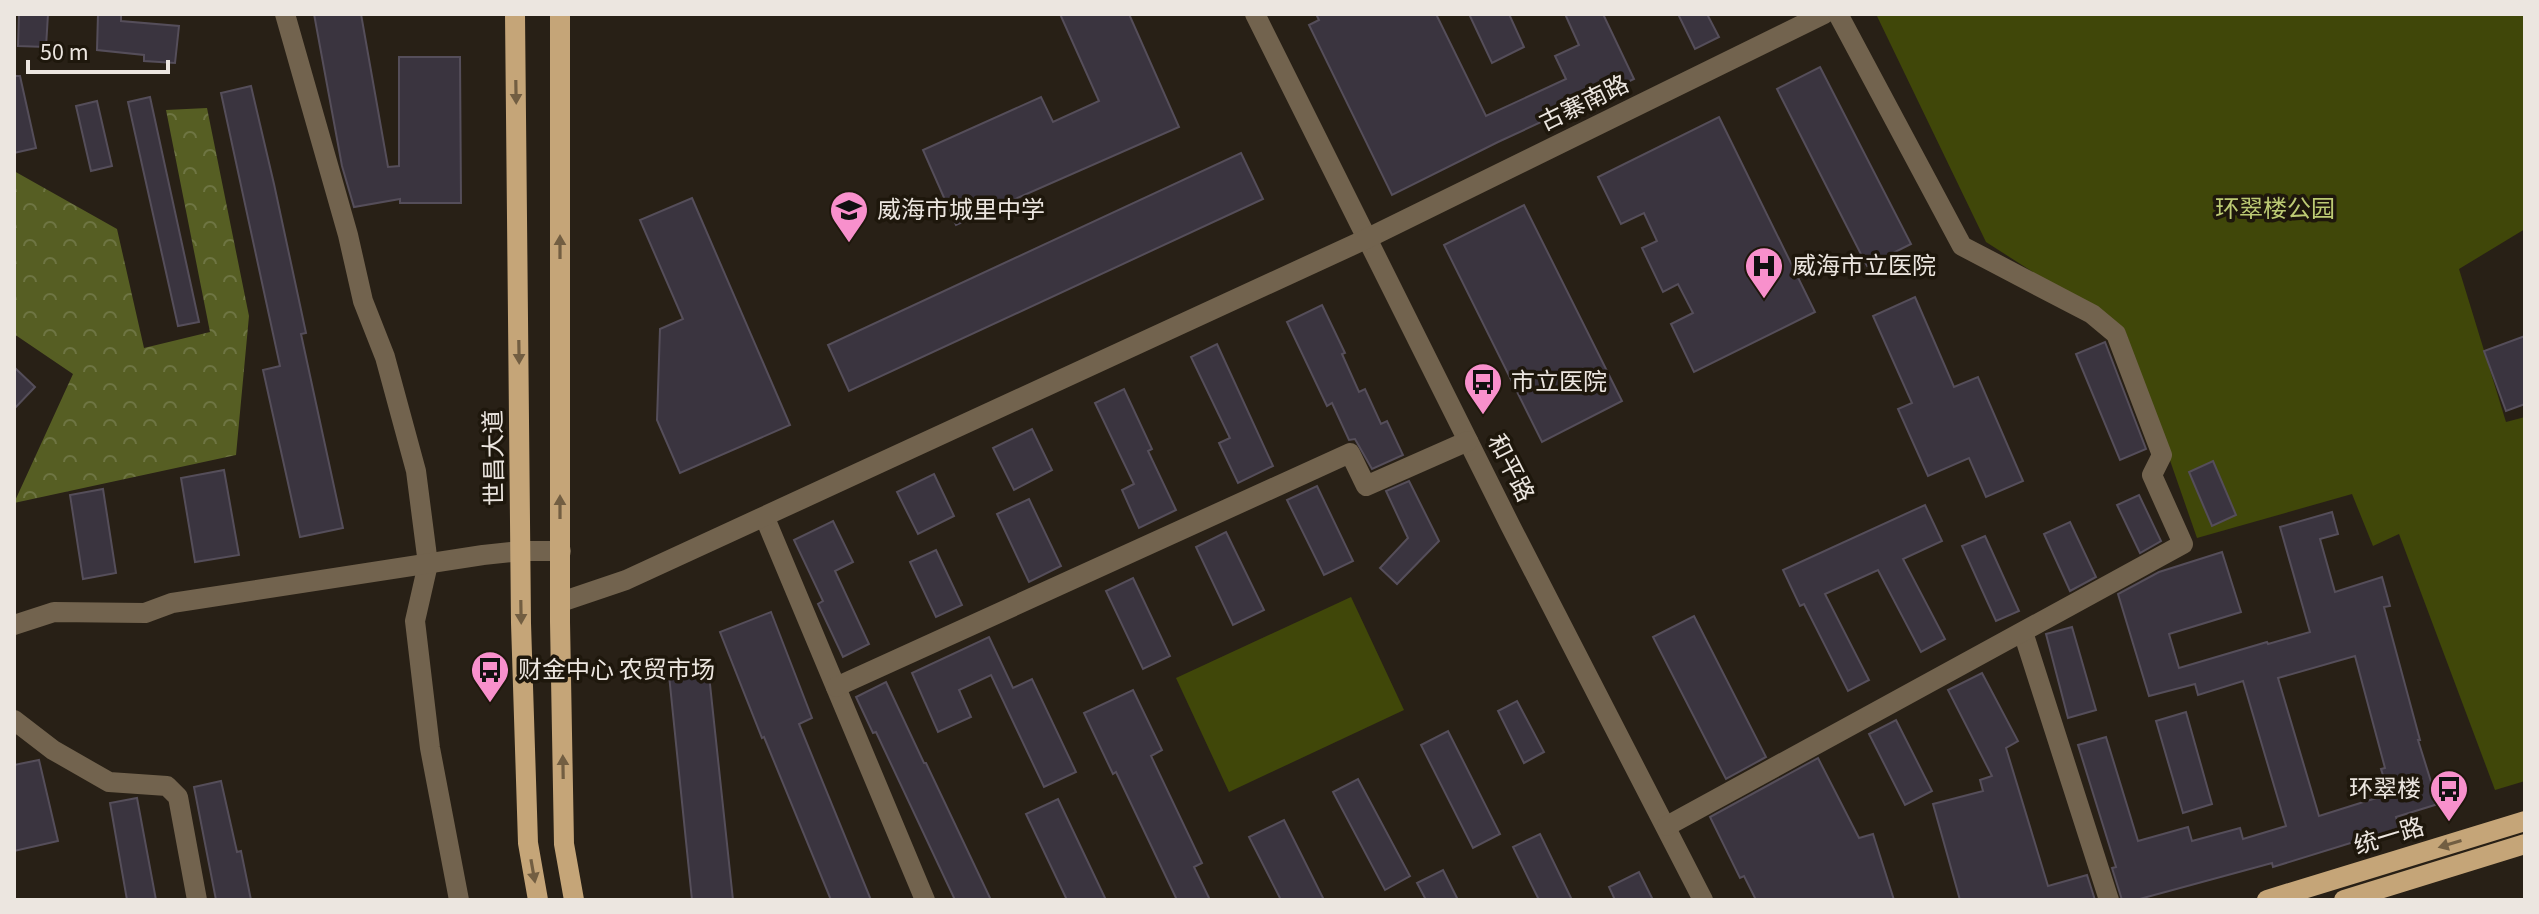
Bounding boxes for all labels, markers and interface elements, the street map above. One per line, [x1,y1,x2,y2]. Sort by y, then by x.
scale bar [28,24,168,74]
text: 50 m [40,35,89,70]
street label: 古寨南路 [1533,67,1635,140]
one-way arrow [510,80,522,105]
school or university icon: 威海市城里中学 [828,189,870,244]
park label: 环翠楼公园 [2215,192,2335,227]
place label: 威海市城里中学 [877,193,1045,228]
one-way arrow [554,234,566,259]
hospital icon: 威海市立医院 [1743,245,1785,300]
place label: 威海市立医院 [1792,249,1936,284]
one-way arrow [513,340,525,365]
bus stop icon: 市立医院 [1462,361,1504,416]
place label: 市立医院 [1511,365,1607,400]
street label: 世昌大道 [476,410,513,506]
street label: 和平路 [1479,428,1542,508]
one-way arrow [554,494,566,519]
one-way arrow [515,600,528,625]
bus stop icon: 财金中心 农贸市场 [469,649,511,704]
place label: 财金中心 农贸市场 [518,653,715,688]
one-way arrow [557,754,569,779]
bus stop icon: 环翠楼 [2428,768,2470,823]
place label: 环翠楼 [2349,772,2421,807]
street label: 统一路 [2350,809,2429,864]
one-way arrow [2438,838,2462,851]
one-way arrow [528,859,540,884]

